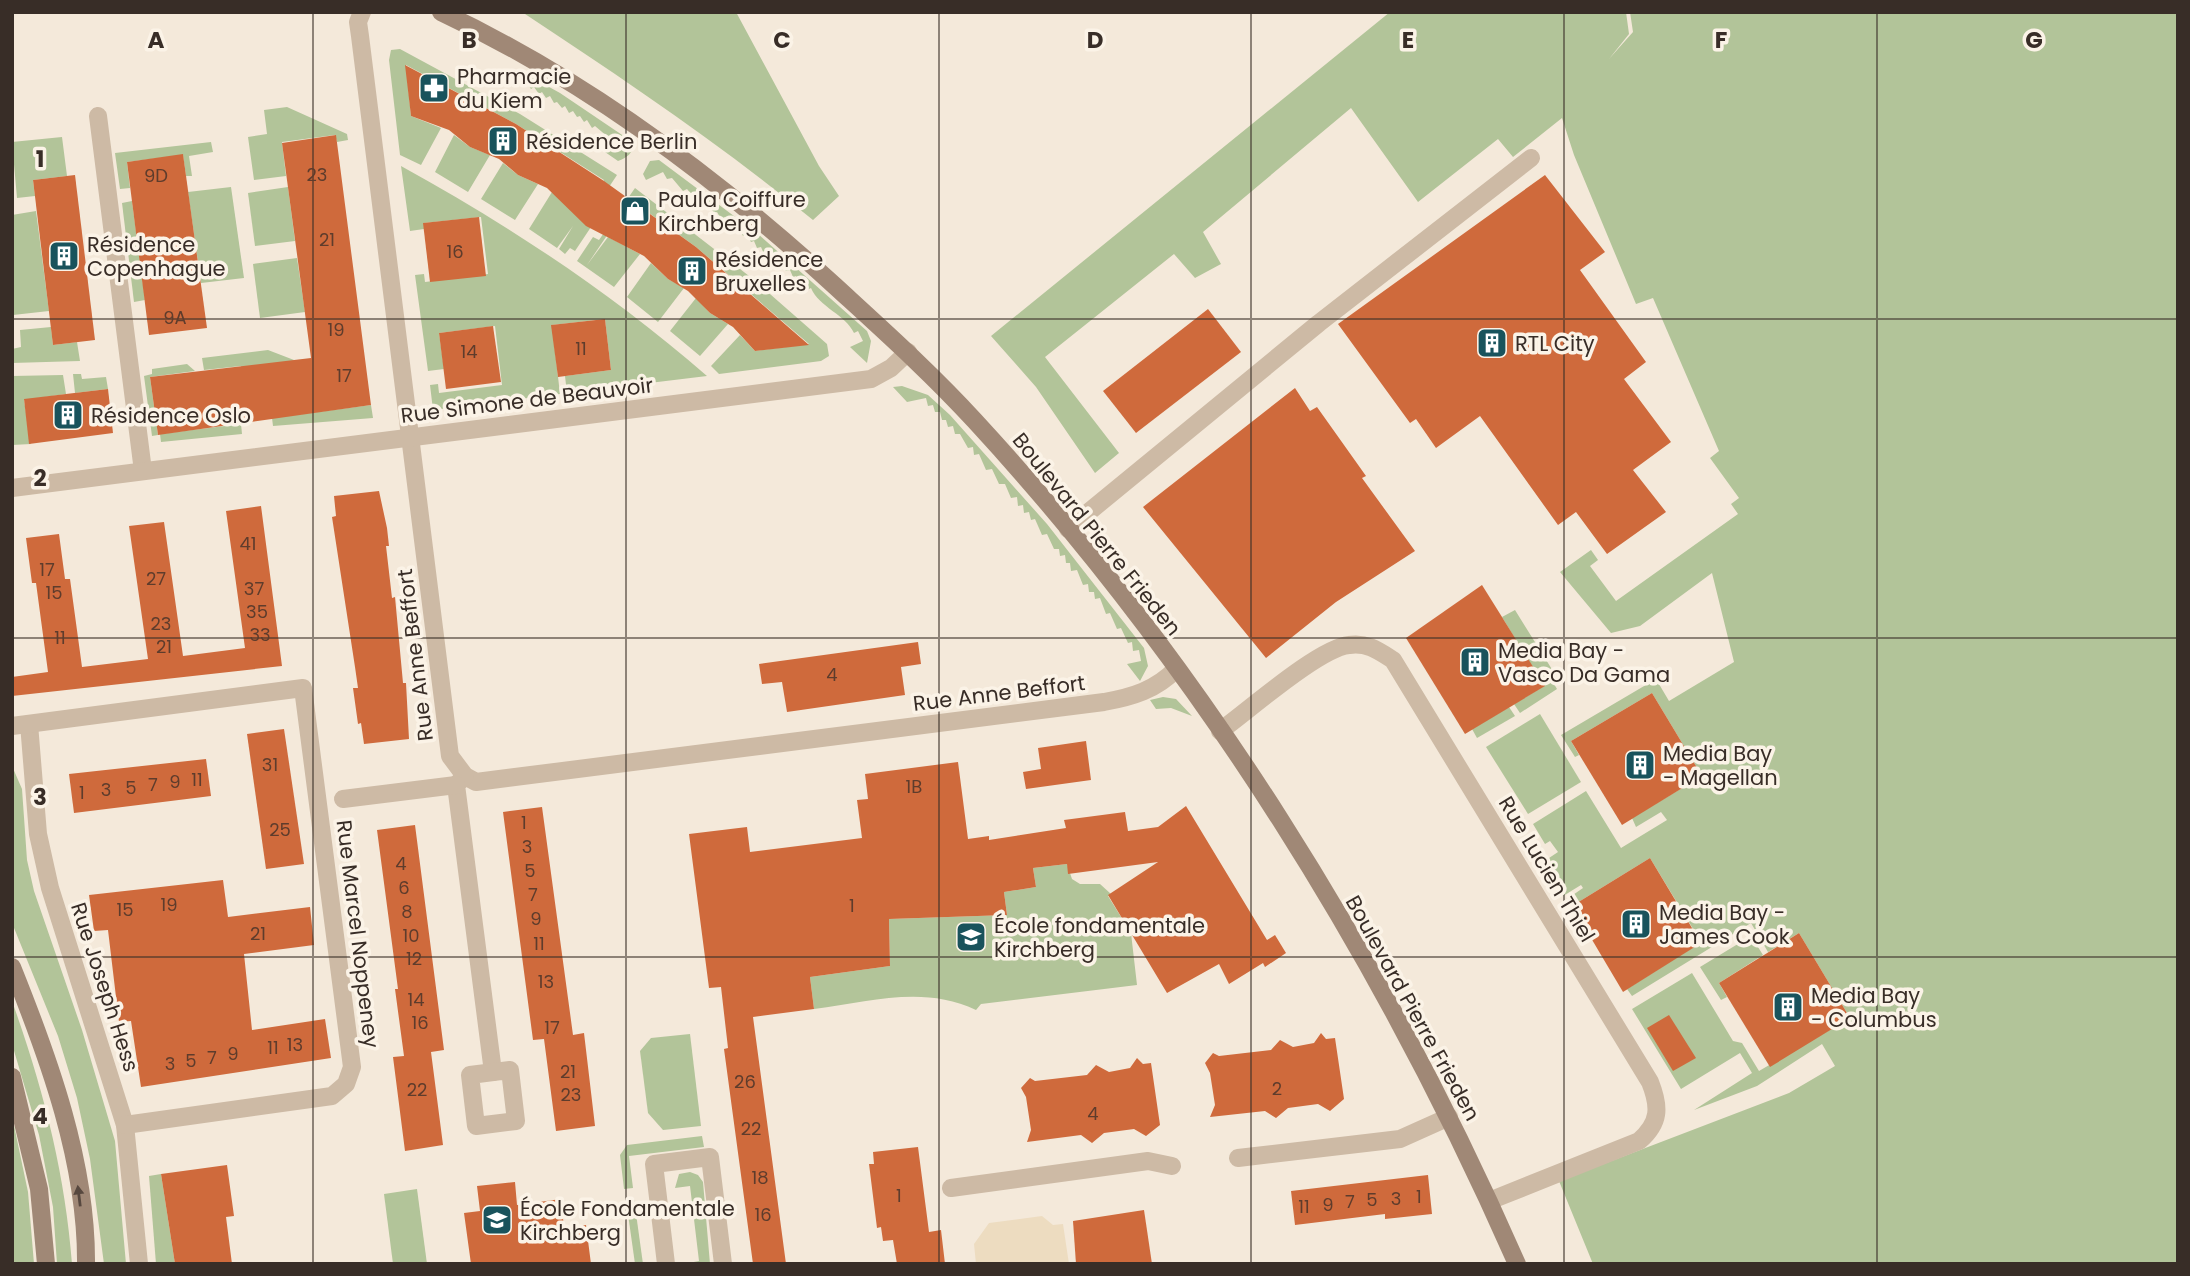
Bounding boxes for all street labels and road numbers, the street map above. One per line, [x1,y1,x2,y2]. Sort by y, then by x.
street label: Rue Simone de Beauvoir [399,370,655,430]
street label: Boulevard Pierre Frieden [1006,426,1188,642]
street label: Rue Anne Beffort [390,567,440,743]
street label: Rue Anne Beffort [911,668,1087,718]
street label: Rue Lucien Thiel [1492,791,1602,947]
street label: Rue Marcel Noppeney [330,818,386,1050]
street label: Boulevard Pierre Frieden [1339,890,1487,1126]
street label: Rue Joseph Hess [64,899,146,1075]

